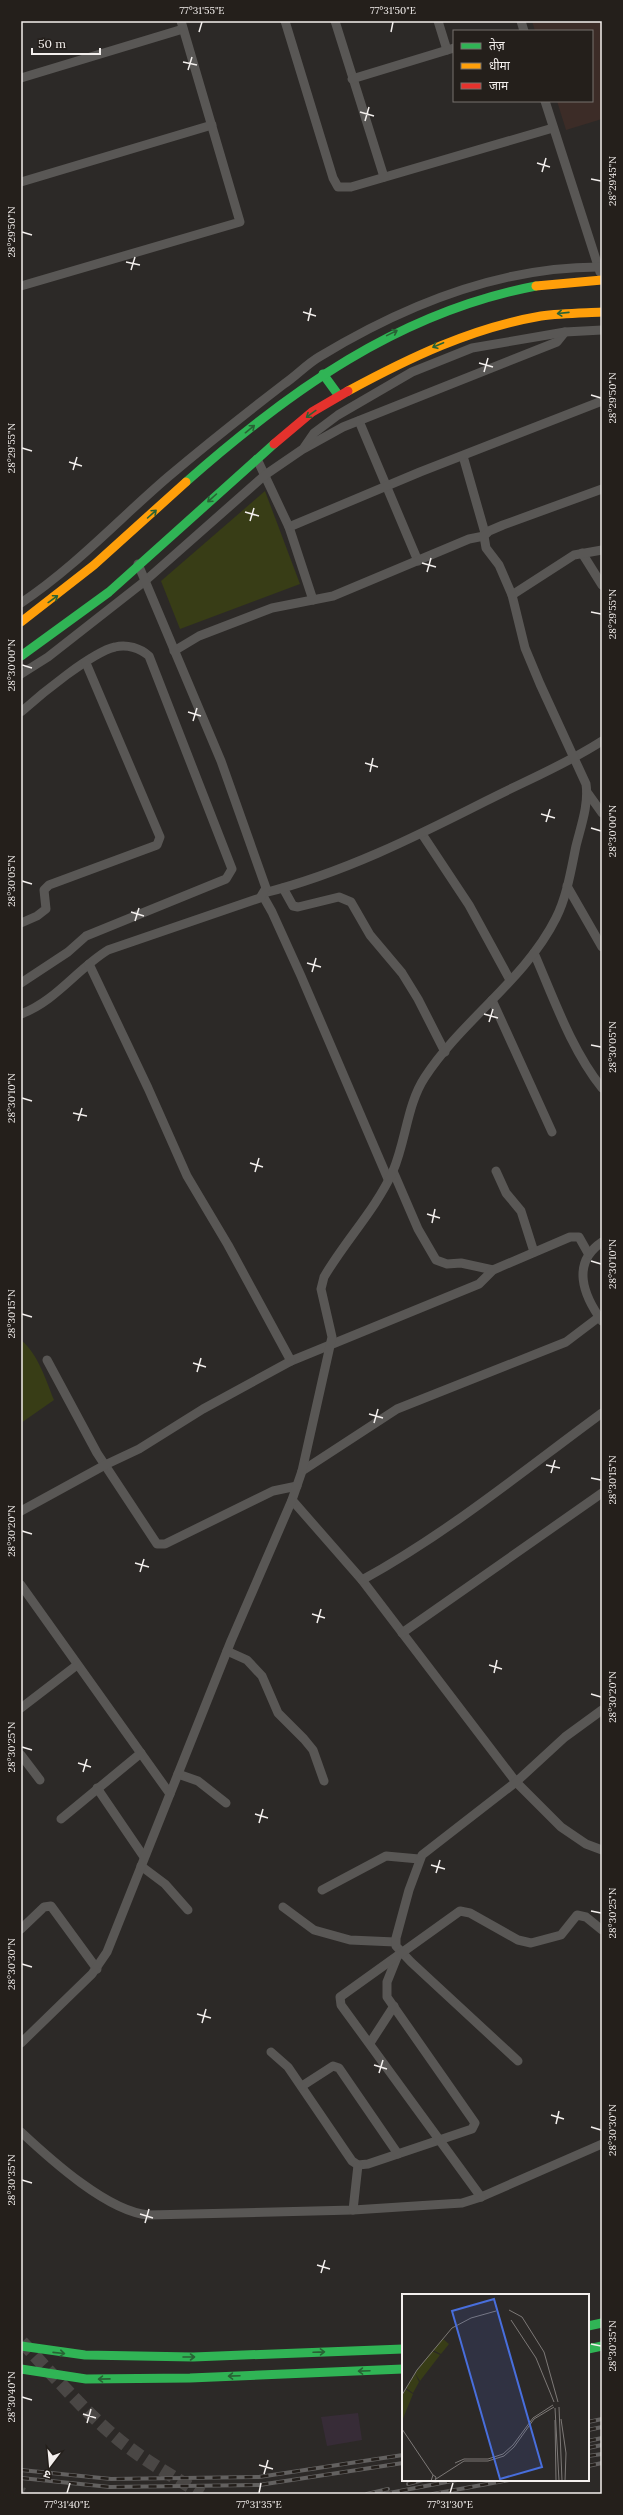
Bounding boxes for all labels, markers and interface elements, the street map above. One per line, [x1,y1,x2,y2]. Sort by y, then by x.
text: 77°31'55"E [179,4,225,17]
text: 77°31'50"E [370,4,416,17]
scale bar [32,30,100,56]
legend [453,30,593,102]
text: 50 m [38,36,66,51]
text: तेज़ [489,38,506,53]
text: धीमा [489,58,511,73]
text: जाम [489,78,509,93]
text: 28°29'45"N [606,156,619,206]
text: 28°29'50"N [5,206,18,258]
one-way arrow [557,309,570,317]
one-way arrow [386,329,398,337]
one-way arrow [432,342,444,350]
text: 28°29'50"N [606,372,619,424]
one-way arrow [306,410,317,418]
text: 28°29'55"N [5,422,18,473]
one-way arrow [244,425,255,434]
one-way arrow [207,493,217,502]
one-way arrow [146,510,157,519]
text: 28°29'55"N [606,588,619,639]
one-way arrow [47,595,58,603]
text: 28°30'00"N [5,638,18,691]
text: 28°30'00"N [606,804,619,857]
text: 28°30'05"N [5,855,18,907]
text: 28°30'05"N [606,1021,619,1073]
text: 28°30'10"N [5,1073,18,1123]
text: 28°30'10"N [606,1239,619,1289]
text: 28°30'15"N [5,1289,18,1339]
text: 28°30'15"N [606,1455,619,1505]
text: 28°30'20"N [5,1505,18,1557]
text: 28°30'20"N [606,1671,619,1723]
text: 28°30'25"N [5,1721,18,1772]
text: 28°30'25"N [606,1887,619,1938]
text: 28°30'30"N [5,1938,18,1990]
text: 28°30'30"N [606,2104,619,2156]
text: 28°30'35"N [5,2154,18,2206]
inset map [402,2294,589,2481]
text: 28°30'35"N [606,2320,619,2372]
one-way arrow [52,2349,65,2356]
one-way arrow [312,2349,325,2356]
one-way arrow [182,2353,195,2360]
one-way arrow [358,2368,371,2375]
text: 28°30'40"N [5,2371,18,2423]
one-way arrow [228,2372,241,2380]
one-way arrow [98,2375,111,2383]
north arrow [30,2445,70,2485]
text: उ [42,2467,52,2482]
text: 77°31'40"E [44,2498,90,2511]
text: 77°31'35"E [236,2498,282,2511]
text: 77°31'30"E [427,2498,473,2511]

